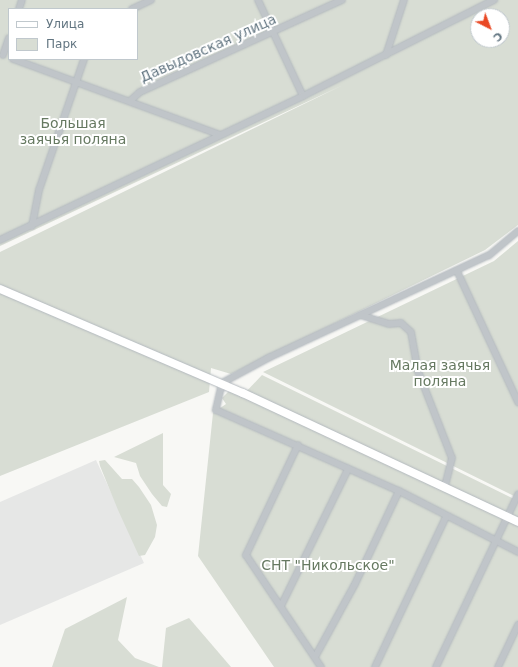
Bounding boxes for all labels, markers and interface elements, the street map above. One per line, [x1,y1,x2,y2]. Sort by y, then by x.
legend [8,8,138,60]
north arrow [470,8,510,48]
street label: Давыдовская улица [137,10,279,86]
text: Улица [46,17,84,31]
text: С [490,29,505,44]
text: Парк [46,37,77,51]
park label: Большая заячья поляна [20,115,126,148]
park label: Малая заячья поляна [390,357,490,390]
park label: СНТ "Никольское" [261,557,395,573]

